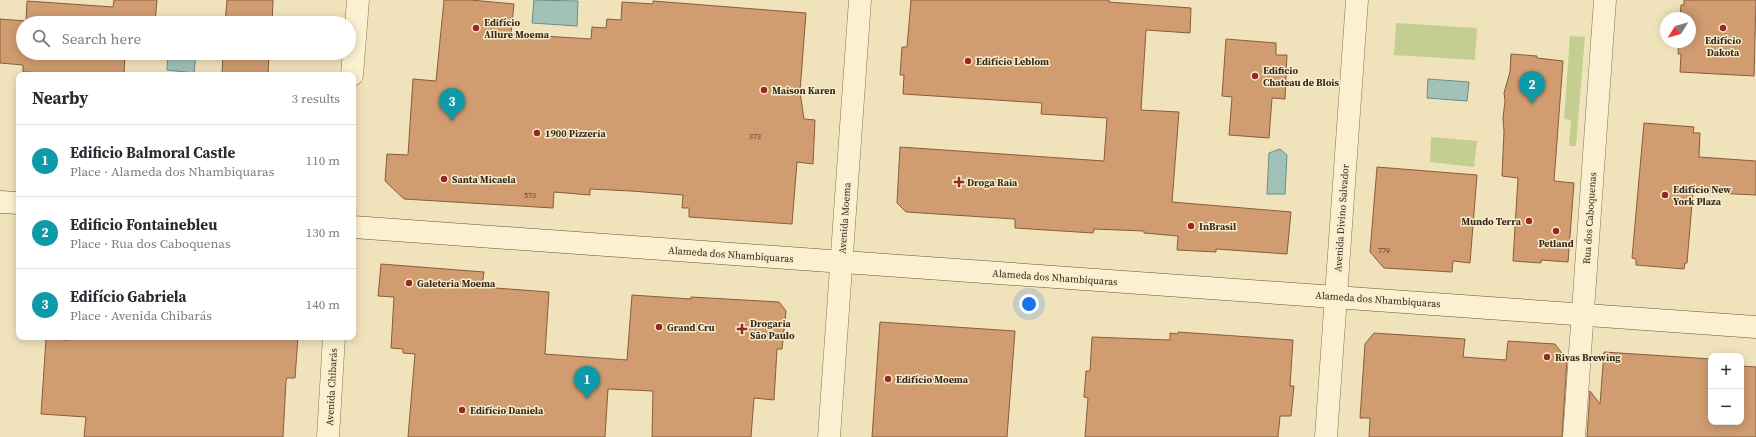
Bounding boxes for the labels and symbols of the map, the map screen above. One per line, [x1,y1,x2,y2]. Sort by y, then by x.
north arrow [1660,12,1696,48]
place label: Edifício Allure Moema [484,16,550,41]
marker: Edifício Allure Moema [471,23,481,33]
marker: Edifício Dakota [1718,23,1728,33]
place label: Edifício Dakota [1705,34,1741,59]
place label: Edifício Leblom [976,55,1049,68]
marker: Edifício Leblom [963,56,973,66]
place label: Edificio Chateau de Blois [1263,64,1340,89]
marker: Edificio Chateau de Blois [1250,71,1260,81]
pin: 2 [1519,71,1545,104]
place label: Maison Karen [772,84,836,97]
marker: Maison Karen [759,85,769,95]
pin: 3 [439,88,465,121]
place label: 1900 Pizzeria [545,127,606,140]
marker: 1900 Pizzeria [532,128,542,138]
house number: 373 [749,131,761,142]
street label: Avenida Divino Salvador [1331,163,1352,273]
street label: Rua dos Caboquenas [1580,172,1599,264]
place label: Santa Micaela [452,173,517,186]
marker: Santa Micaela [439,174,449,184]
place label: Droga Raia [967,176,1018,189]
marker: Droga Raia [954,177,964,187]
street label: Avenida Moema [836,181,854,254]
place label: Edifício New York Plaza [1673,183,1731,208]
house number: 573 [524,190,536,201]
marker: Edifício New York Plaza [1660,190,1670,200]
place label: Mundo Terra [1461,215,1522,228]
marker: Mundo Terra [1524,216,1534,226]
place label: InBrasil [1199,220,1236,233]
marker: InBrasil [1186,221,1196,231]
marker: Petland [1551,226,1561,236]
place label: Petland [1538,237,1574,250]
street label: Alameda dos Nhambiquaras [668,244,794,265]
house number: 779 [1378,245,1390,256]
street label: Alameda dos Nhambiquaras [992,267,1118,288]
place label: Galeteria Moema [417,277,496,290]
marker: Galeteria Moema [404,278,414,288]
street label: Alameda dos Nhambiquaras [1315,289,1441,310]
your location [1019,294,1039,314]
place label: Drogaria São Paulo [750,317,795,342]
place label: Grand Cru [667,321,715,334]
marker: Grand Cru [654,322,664,332]
marker: Drogaria São Paulo [737,324,747,334]
street label: Avenida Chibarás [323,348,340,426]
place label: Rivas Brewing [1555,351,1621,364]
marker: Rivas Brewing [1542,352,1552,362]
pin: 1 [574,366,600,399]
place label: Edifício Moema [896,373,969,386]
marker: Edifício Moema [883,374,893,384]
place label: Edifício Daniela [470,404,544,417]
marker: Edifício Daniela [457,405,467,415]

